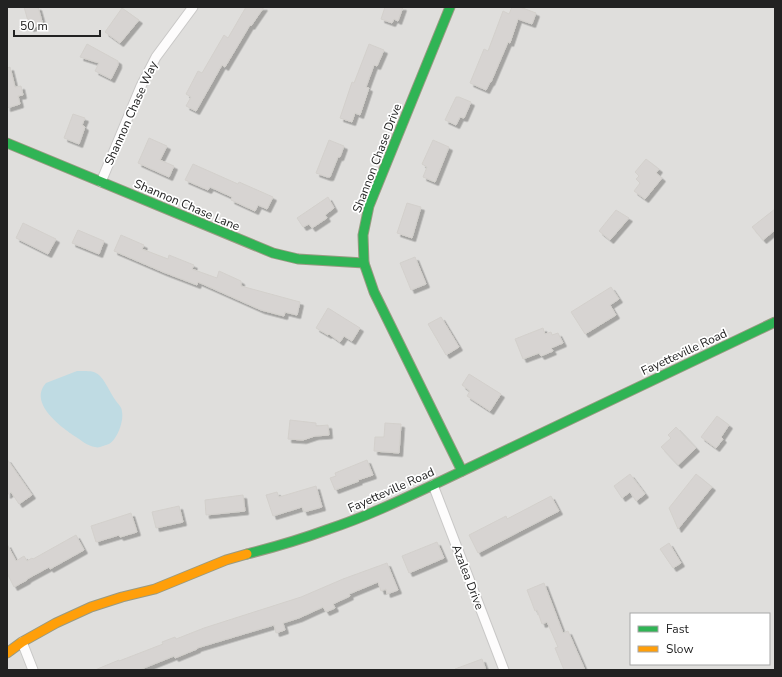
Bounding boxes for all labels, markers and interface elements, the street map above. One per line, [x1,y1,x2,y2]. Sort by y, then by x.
scale bar [14,12,100,38]
text: 50 m [20,18,48,34]
street label: Shannon Chase Way [101,58,161,168]
street label: Shannon Chase Drive [349,101,405,215]
street label: Shannon Chase Lane [132,175,242,235]
street label: Fayetteville Road [638,325,730,379]
street label: Fayetteville Road [345,464,437,516]
street label: Azalea Drive [448,542,488,612]
legend [630,613,770,665]
text: Fast [666,621,689,637]
text: Slow [666,641,694,657]

